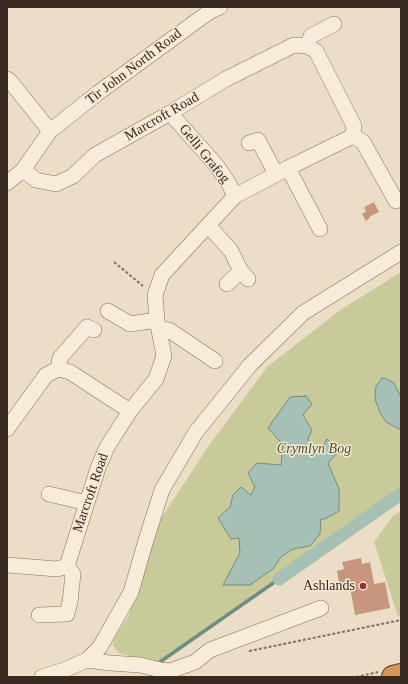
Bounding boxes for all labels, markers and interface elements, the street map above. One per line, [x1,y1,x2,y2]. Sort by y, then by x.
street label: Tir John North Road [83,25,185,109]
street label: Marcroft Road [122,89,202,145]
street label: Gelli Grafog [175,121,233,187]
park label: Crymlyn Bog [277,441,351,457]
street label: Marcroft Road [70,451,112,535]
place label: Ashlands [303,578,355,594]
marker: Ashlands [358,581,368,591]

